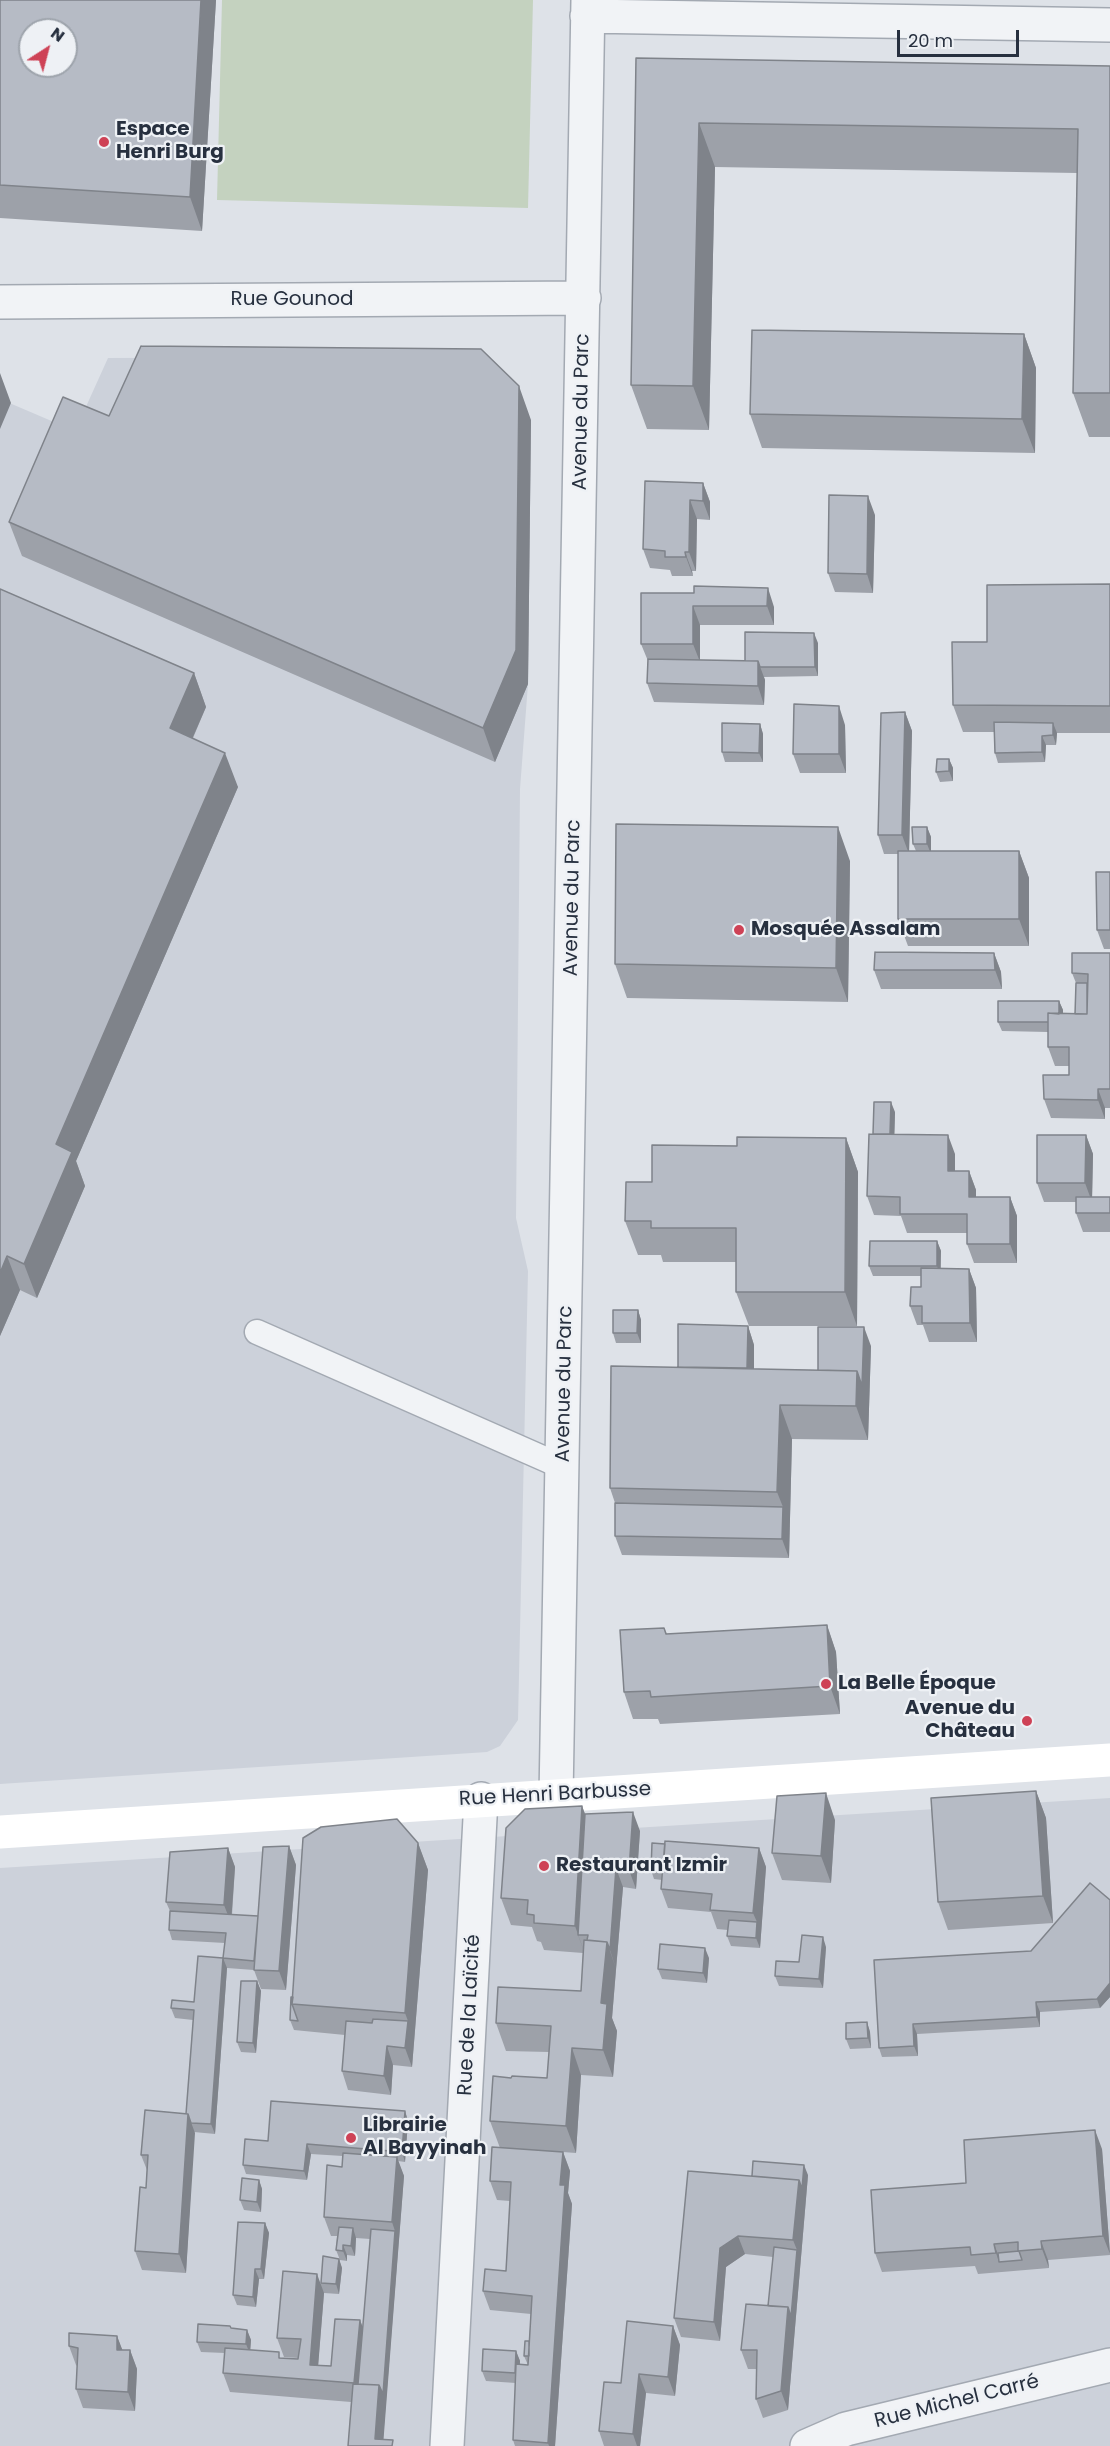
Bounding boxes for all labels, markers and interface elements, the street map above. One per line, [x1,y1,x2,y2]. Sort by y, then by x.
north arrow [18,18,78,78]
scale bar [900,18,1022,56]
text: N [46,22,69,47]
text: 20 m [908,28,953,53]
place label: Espace Henri Burg [116,118,224,165]
marker: Espace Henri Burg [97,135,111,149]
street label: Rue Gounod [231,288,353,312]
street label: Avenue du Parc [569,333,595,491]
street label: Avenue du Parc [560,819,586,977]
place label: Mosquée Assalam [751,918,940,942]
marker: Mosquée Assalam [732,923,746,937]
street label: Avenue du Parc [552,1305,578,1463]
place label: La Belle Époque [838,1672,996,1696]
marker: La Belle Époque [819,1677,833,1691]
place label: Avenue du Château [905,1697,1015,1744]
marker: Avenue du Château [1020,1714,1034,1728]
street label: Rue Henri Barbusse [458,1778,652,1812]
place label: Restaurant Izmir [556,1854,727,1878]
marker: Restaurant Izmir [537,1859,551,1873]
street label: Rue de la Laïcité [454,1934,486,2096]
place label: Librairie Al Bayyinah [363,2114,486,2161]
marker: Librairie Al Bayyinah [344,2131,358,2145]
street label: Rue Michel Carré [872,2370,1042,2434]

